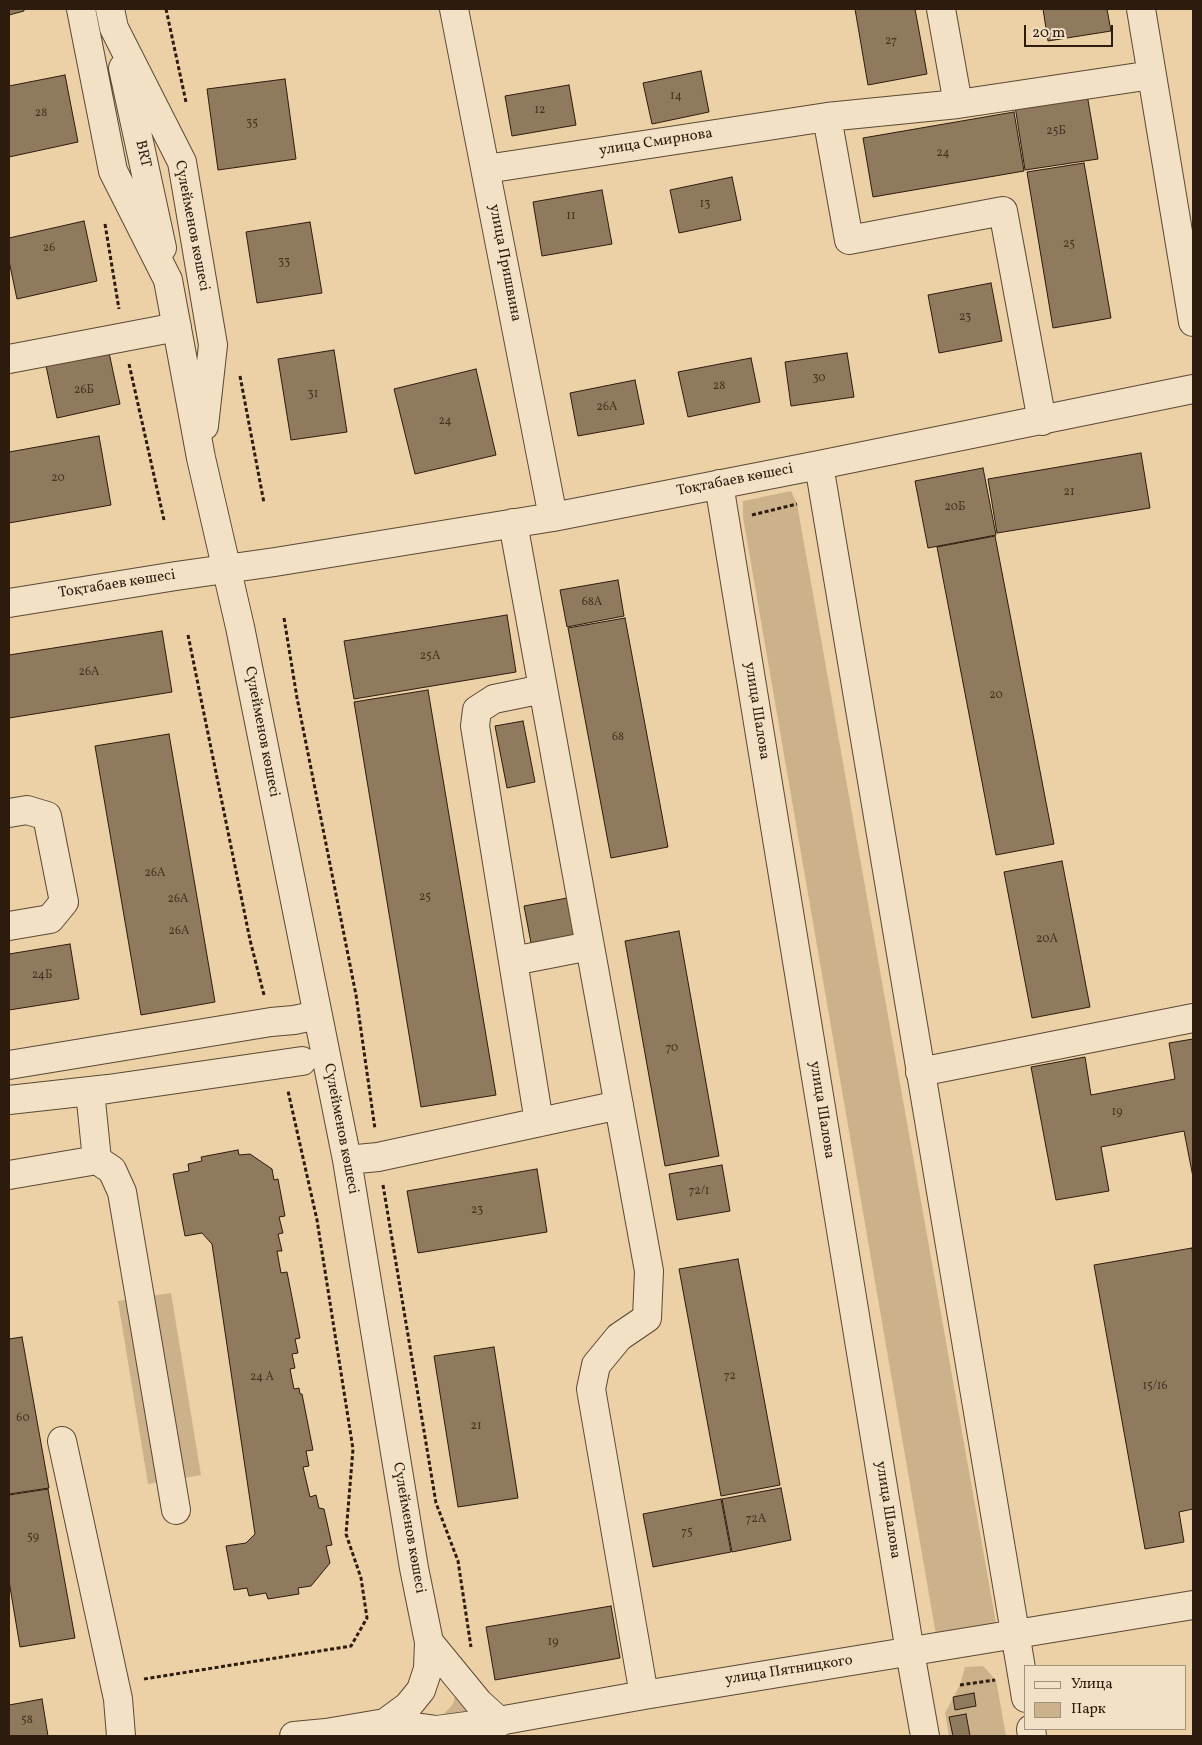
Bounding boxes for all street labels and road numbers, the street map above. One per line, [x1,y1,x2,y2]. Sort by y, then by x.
street label: улица Смирнова [598,125,714,161]
street label: BRT [130,139,154,169]
street label: Сүлейменов көшесі [170,159,212,293]
street label: улица Пришвина [484,203,524,323]
street label: Тоқтабаев көшесі [675,461,795,501]
street label: Тоқтабаев көшесі [57,567,177,603]
street label: улица Шалова [739,661,773,761]
street label: Сүлейменов көшесі [240,665,282,799]
street label: улица Шалова [804,1060,838,1160]
street label: Сүлейменов көшесі [319,1062,361,1196]
street label: улица Шалова [870,1460,904,1560]
street label: Сүлейменов көшесі [388,1461,428,1595]
street label: улица Пятницкого [724,1652,854,1690]

